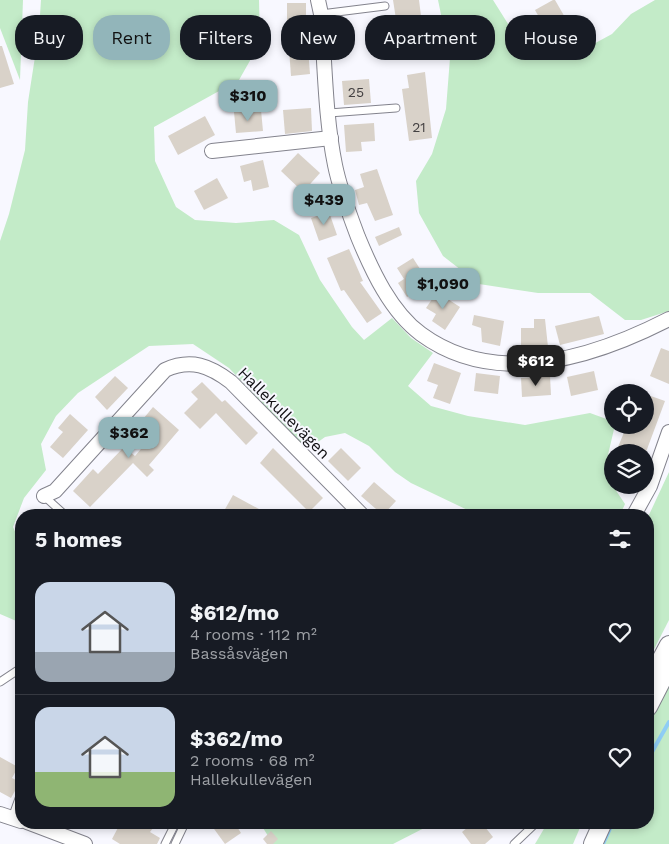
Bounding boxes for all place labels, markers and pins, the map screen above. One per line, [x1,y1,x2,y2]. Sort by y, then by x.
pin: $310 [218,80,278,122]
pin: $439 [294,184,354,226]
pin: $1,090 [402,268,484,310]
pin: $612 [506,344,566,387]
pin: $362 [99,416,159,459]

